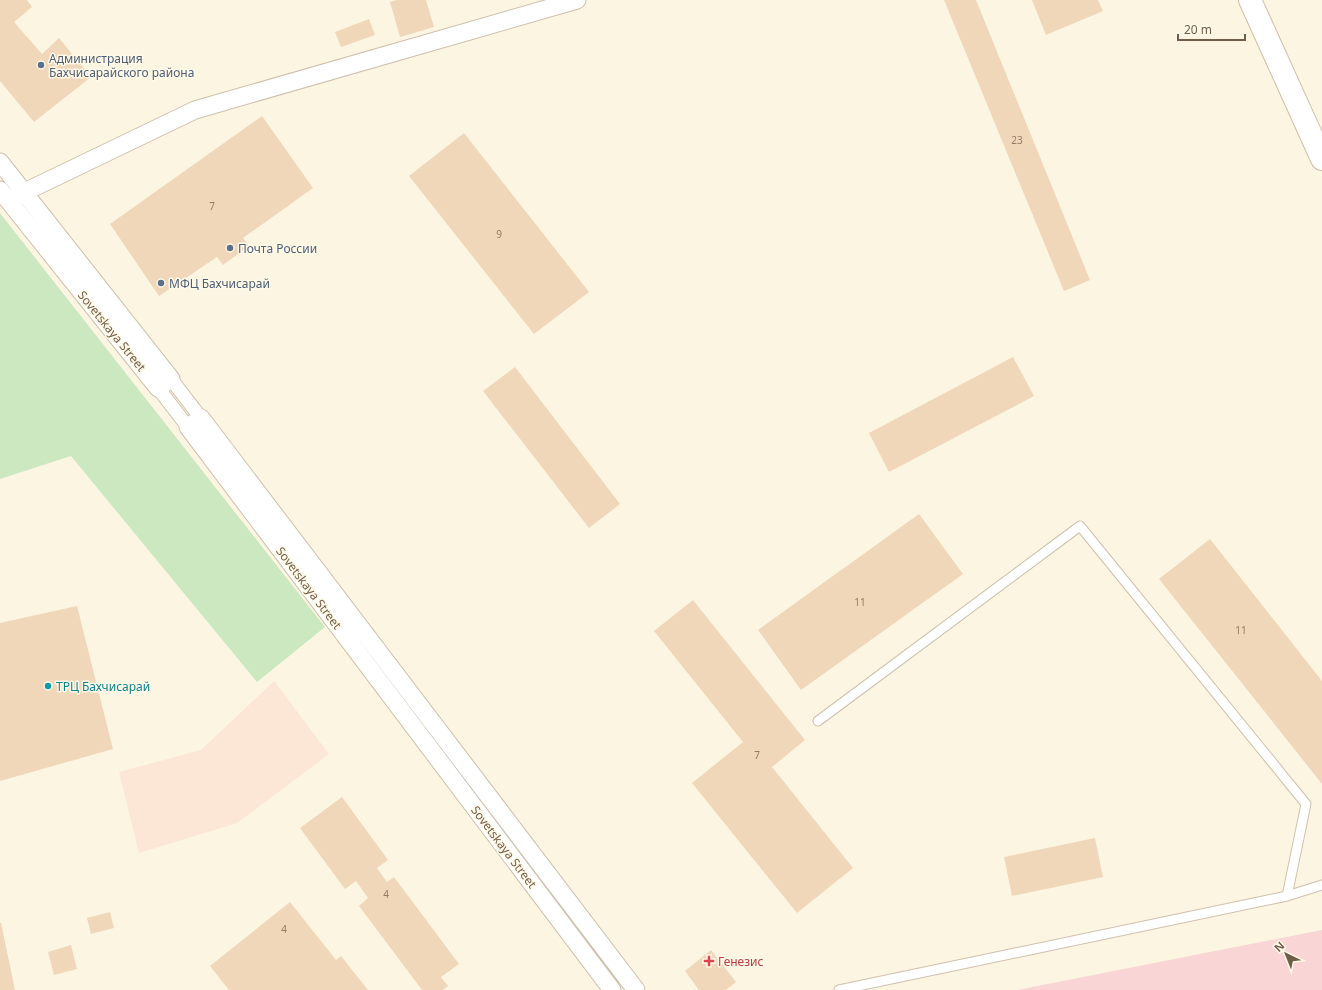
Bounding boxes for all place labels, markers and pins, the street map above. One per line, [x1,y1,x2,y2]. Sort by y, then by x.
place label: Администрация Бахчисарайского района [49,50,194,81]
marker: Администрация Бахчисарайского района [36,60,46,70]
place label: Почта России [238,240,317,257]
marker: Почта России [225,243,235,253]
place label: МФЦ Бахчисарай [169,275,270,292]
marker: МФЦ Бахчисарай [156,278,166,288]
place label: ТРЦ Бахчисарай [56,678,150,695]
marker: ТРЦ Бахчисарай [43,681,53,691]
place label: Генезис [718,953,764,970]
marker: Генезис [703,955,715,967]

